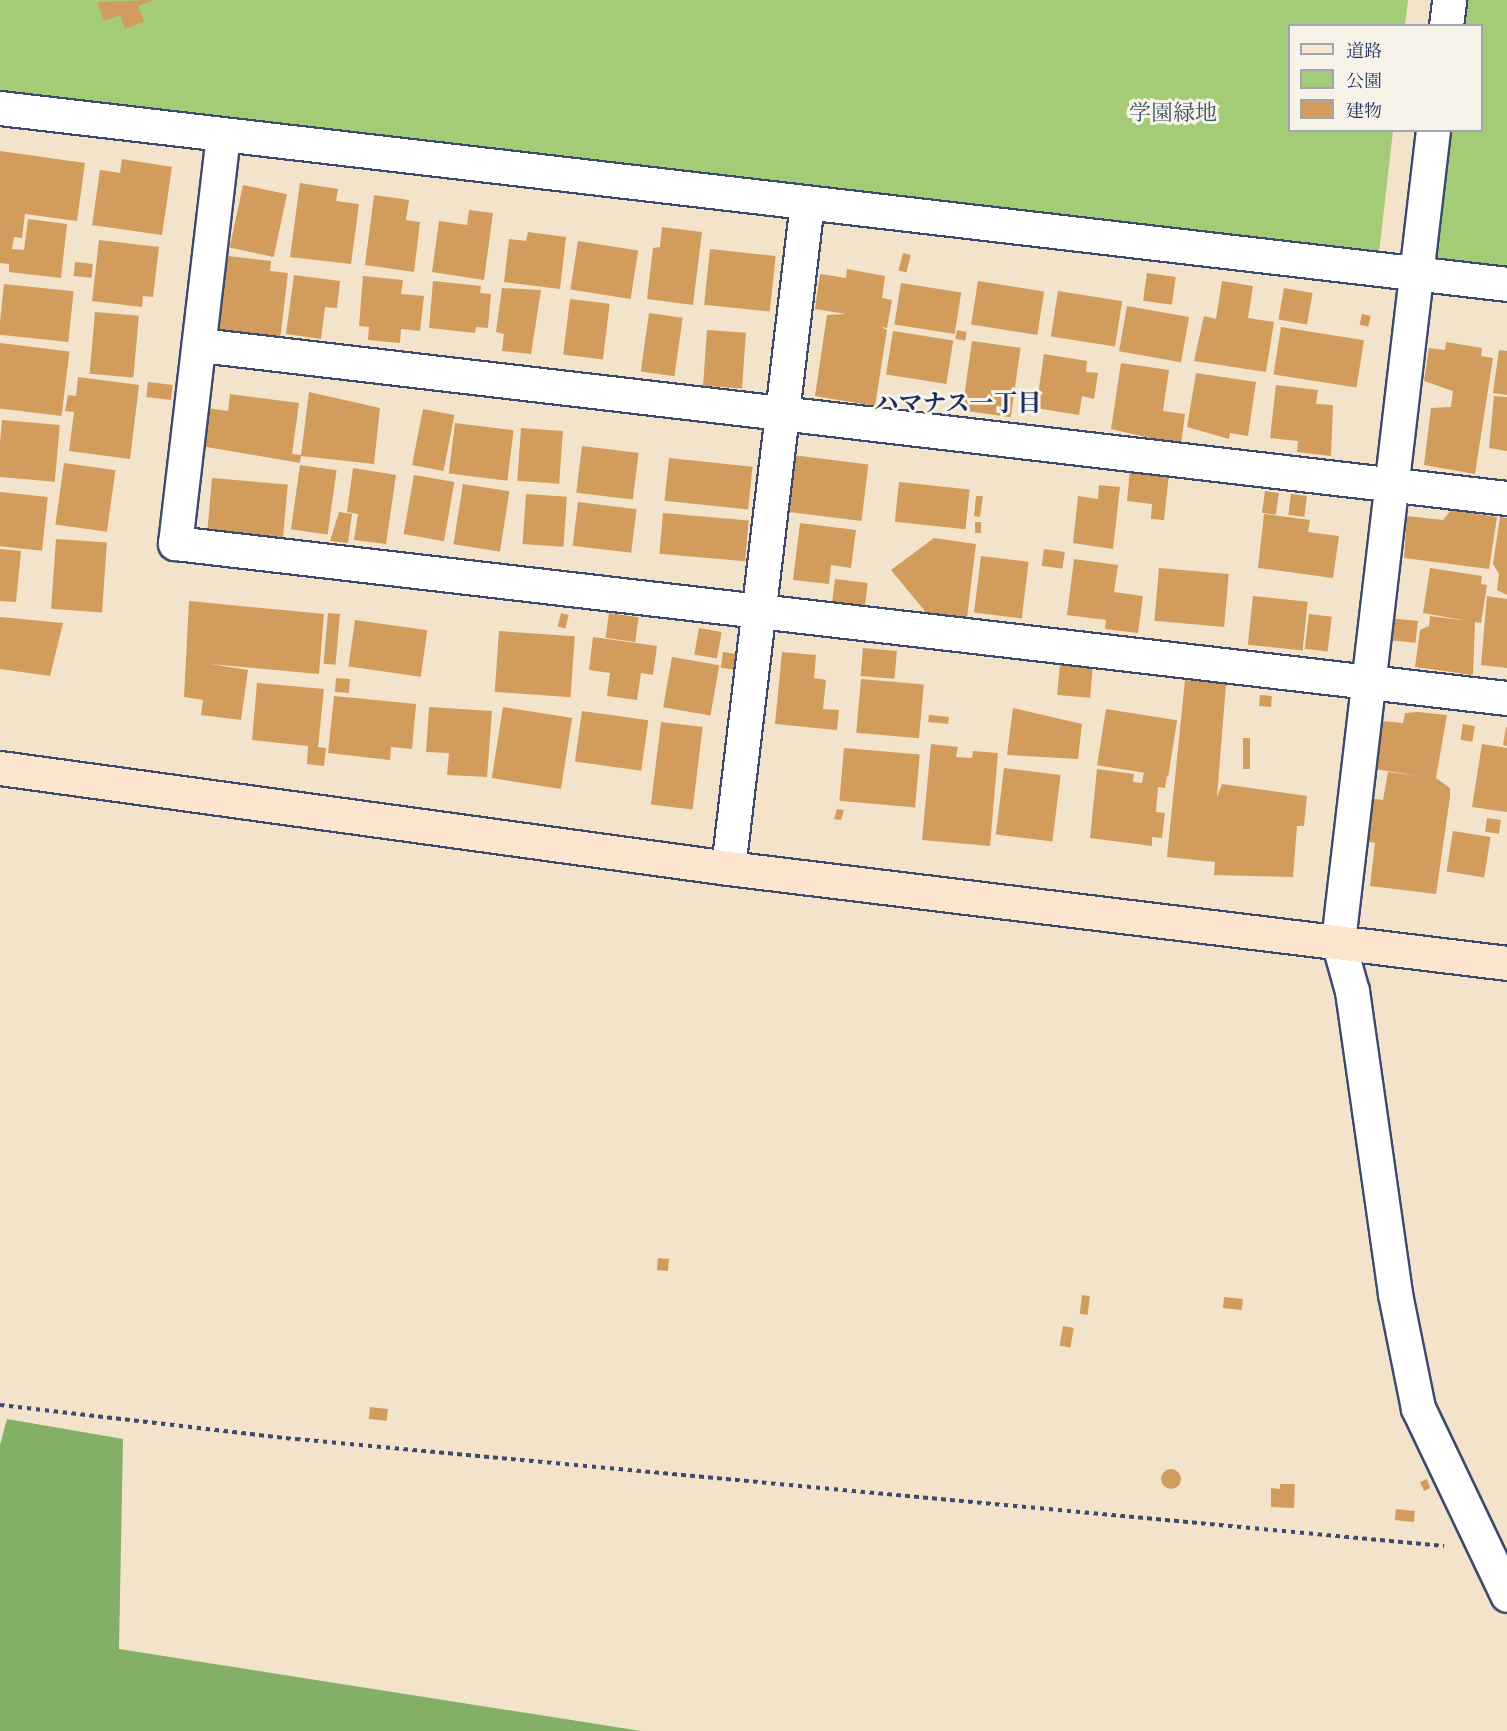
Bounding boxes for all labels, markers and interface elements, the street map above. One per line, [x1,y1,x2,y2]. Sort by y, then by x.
legend [1288,24,1483,132]
text: 道路 [1346,39,1382,63]
text: 公園 [1346,69,1382,93]
text: 建物 [1346,99,1382,123]
park label: 学園緑地 [1129,101,1217,127]
district label: ハマナス一丁目 [874,390,1042,418]

